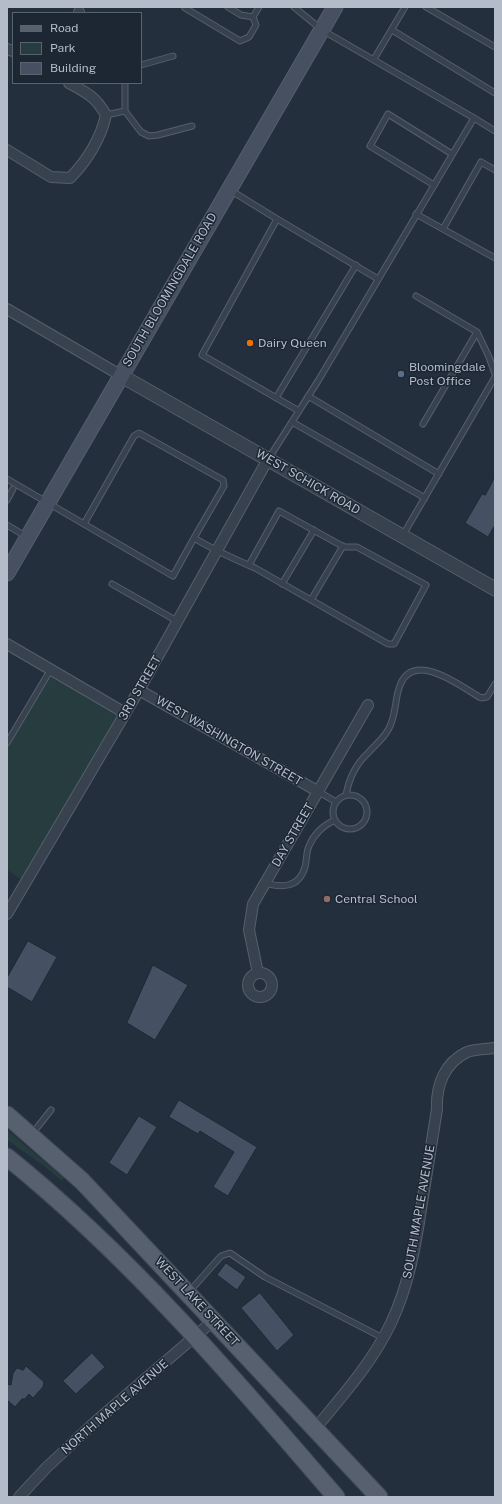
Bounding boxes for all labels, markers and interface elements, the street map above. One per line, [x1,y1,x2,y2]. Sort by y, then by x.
legend [12,12,142,84]
text: Road [50,21,78,35]
text: Park [50,41,76,55]
text: Building [50,61,96,75]
street label: SOUTH BLOOMINGDALE ROAD [120,210,220,370]
place label: Dairy Queen [258,336,327,350]
marker: Dairy Queen [245,338,255,348]
place label: Bloomingdale Post Office [409,360,486,388]
marker: Bloomingdale Post Office [396,369,406,379]
street label: WEST SCHICK ROAD [253,446,363,518]
street label: 3RD STREET [116,653,164,723]
street label: WEST WASHINGTON STREET [153,693,305,789]
street label: DAY STREET [269,801,317,869]
place label: Central School [335,892,418,906]
marker: Central School [322,894,332,904]
street label: SOUTH MAPLE AVENUE [400,1144,438,1280]
street label: WEST LAKE STREET [152,1255,242,1349]
street label: NORTH MAPLE AVENUE [59,1357,171,1457]

